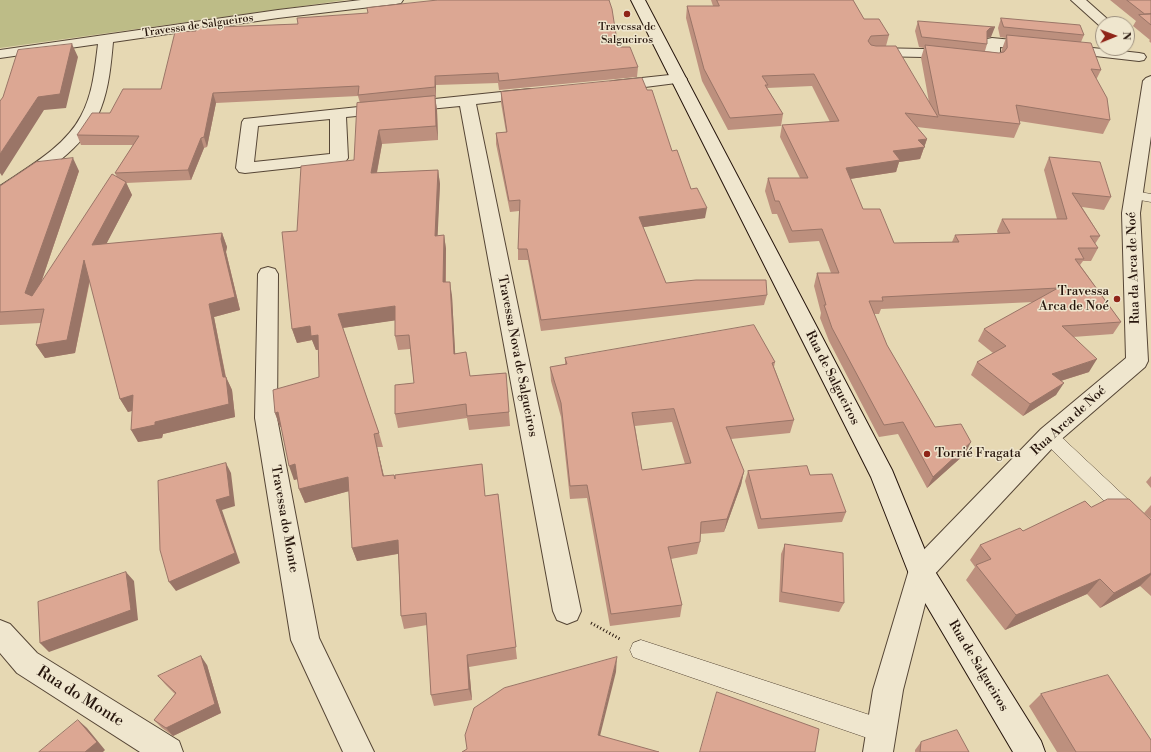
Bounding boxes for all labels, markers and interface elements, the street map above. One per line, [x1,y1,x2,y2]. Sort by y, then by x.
marker: Travessa de Salgueiros [622,9,632,19]
street label: Travessa de Salgueiros [142,12,254,40]
north arrow [1095,16,1135,56]
place label: Travessa de Salgueiros [598,20,656,46]
text: N [1119,31,1133,40]
street label: Rua da Arca de Noé [1124,212,1144,324]
street label: Travessa Nova de Salgueiros [494,274,540,438]
place label: Travessa Arca de Noé [1039,284,1109,315]
marker: Travessa Arca de Noé [1112,294,1122,304]
street label: Rua de Salgueiros [802,328,862,428]
street label: Rua Arca de Noé [1028,383,1110,459]
place label: Torrié Fragata [935,446,1021,462]
marker: Torrié Fragata [922,449,932,459]
street label: Travessa do Monte [267,464,301,574]
street label: Rua de Salgueiros [945,618,1011,714]
street label: Rua do Monte [33,663,127,731]

